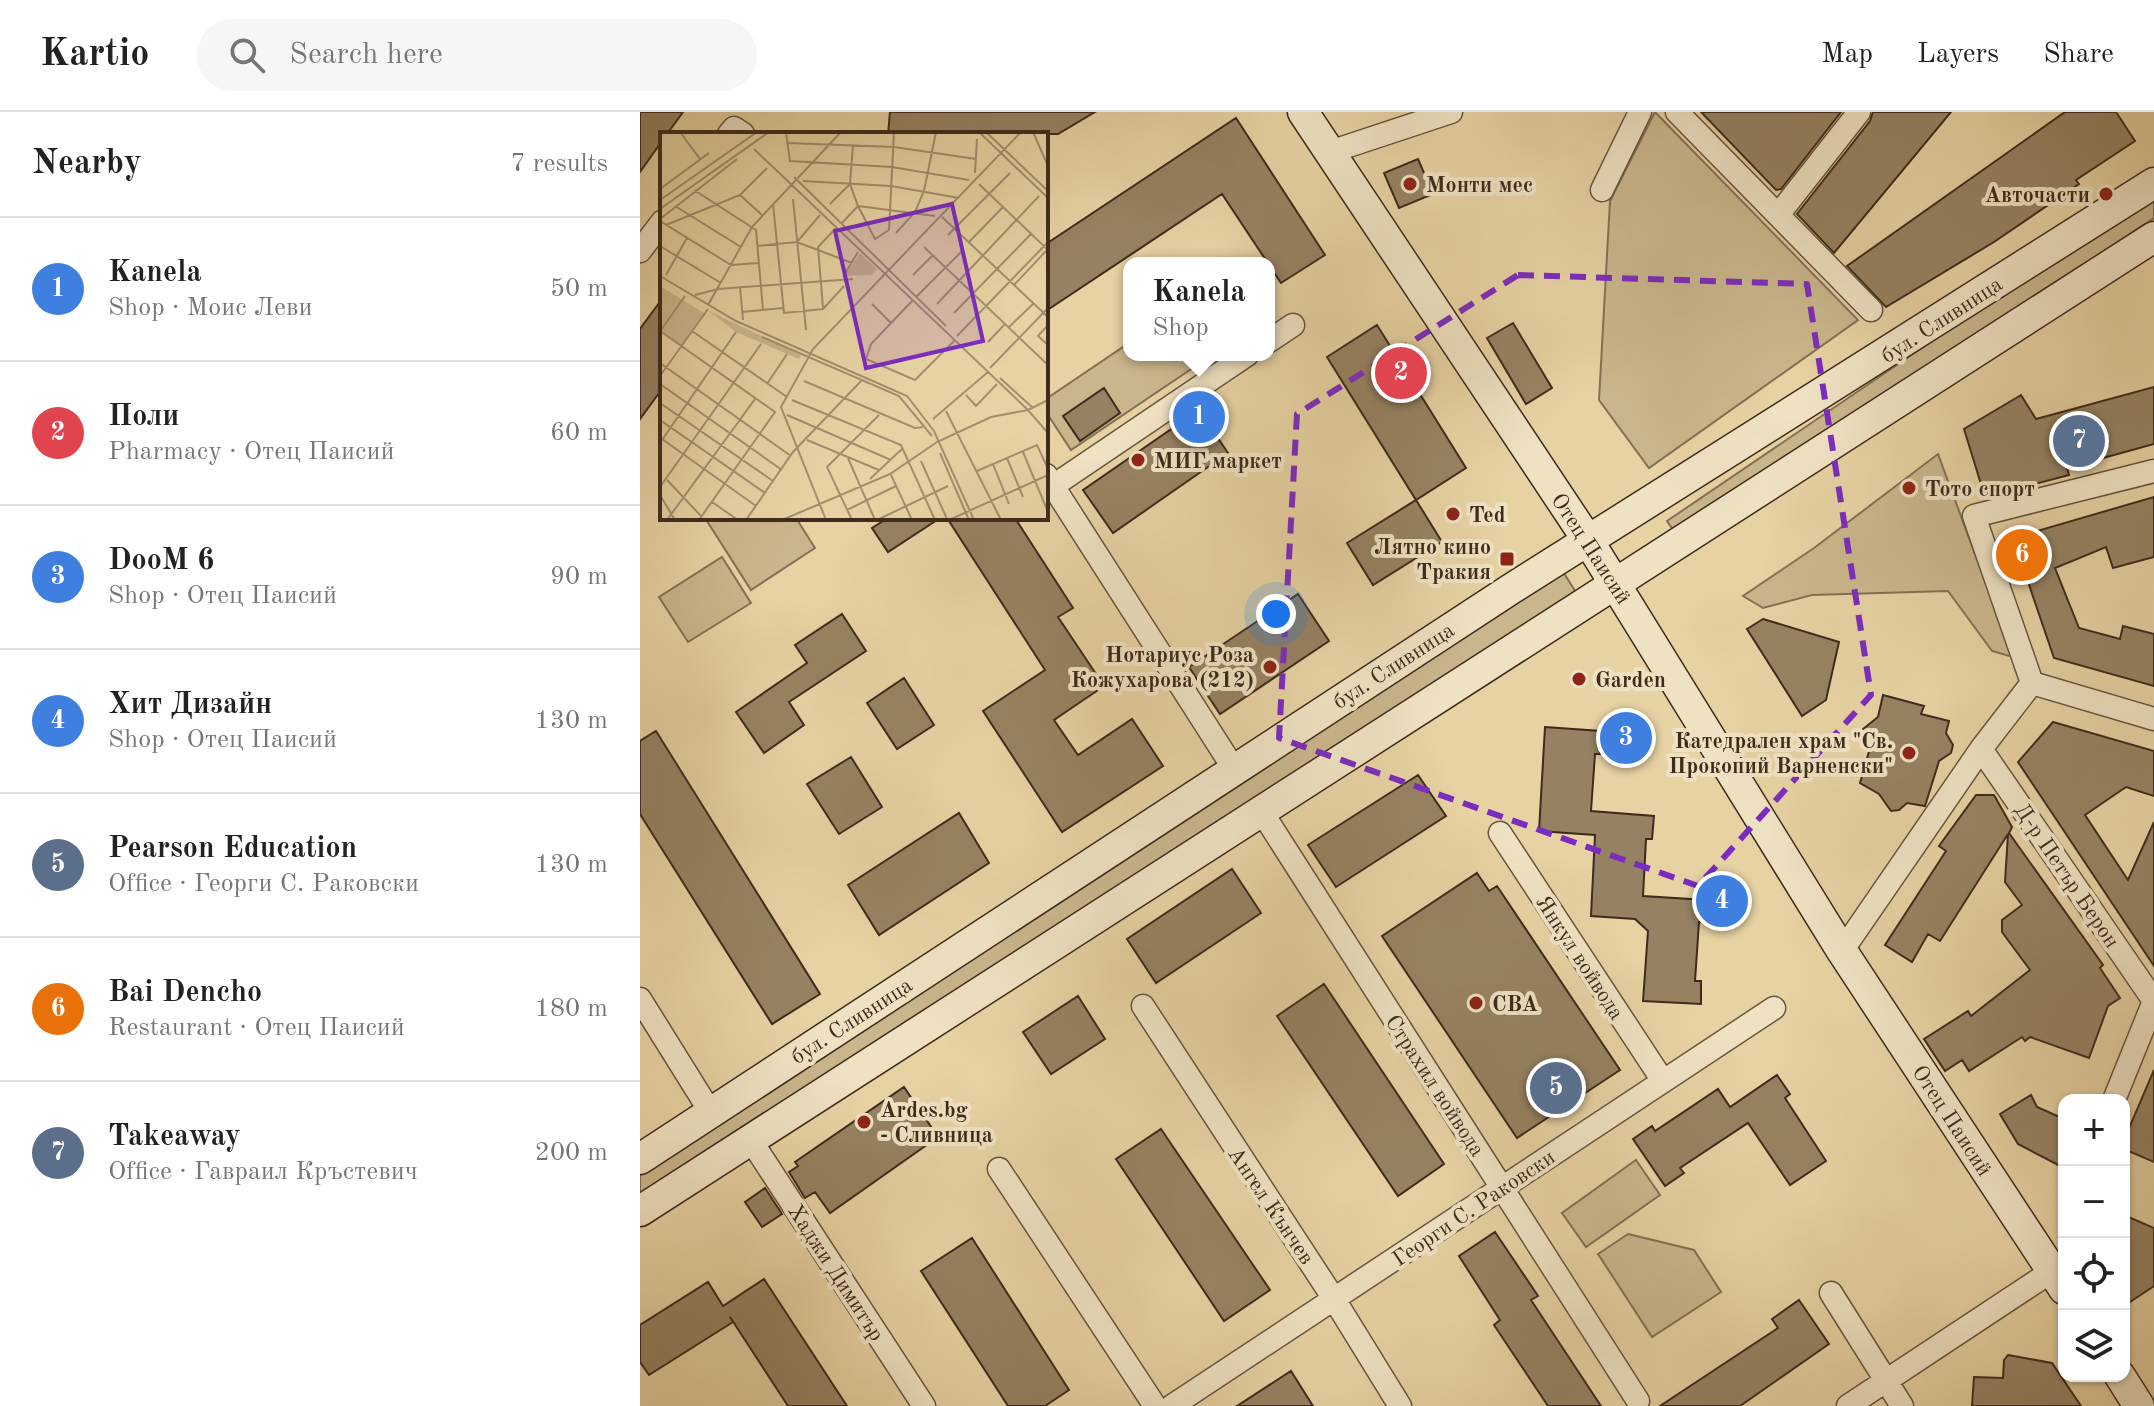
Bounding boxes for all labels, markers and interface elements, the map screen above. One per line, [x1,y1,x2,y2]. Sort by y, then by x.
search box [197,19,757,91]
icon: search [225,33,269,77]
text: Kartio [40,36,149,74]
text: Search here [289,40,443,70]
text: Map [1821,41,1873,69]
text: Layers [1917,41,1999,69]
text: Share [2043,41,2114,69]
inset map [660,132,1048,520]
text: Nearby [32,147,142,181]
text: 7 results [510,151,608,177]
marker: Монти мес [1401,175,1419,193]
place label: Монти мес [1426,175,1533,197]
place label: Авточасти [1984,185,2090,207]
marker: Авточасти [2097,185,2115,203]
popup [1123,257,1275,361]
text: Kanela [108,258,202,288]
street label: бул. Сливница [1877,273,2007,368]
text: 1 [50,276,66,302]
text: 50 m [550,276,608,302]
text: Kanela [1152,278,1246,308]
text: Shop · Моис Леви [108,295,312,321]
text: Shop [1152,315,1209,341]
pin: 2 [1375,343,1427,403]
pin: 1 [1173,387,1225,447]
text: Поли [108,402,179,432]
pin: 7 [2053,411,2105,471]
text: 2 [50,420,66,446]
text: 60 m [550,420,608,446]
text: Pharmacy · Отец Паисий [108,439,394,465]
marker: МИГ маркет [1129,451,1147,469]
place label: МИГ маркет [1154,451,1282,473]
marker: Тото спорт [1900,479,1918,497]
place label: Тото спорт [1925,479,2035,501]
street label: Отец Паисий [1546,490,1634,609]
marker: Ted [1444,505,1462,523]
place label: Ted [1469,505,1506,527]
pin: 6 [1996,525,2048,585]
place label: Лятно кино Тракия [1374,537,1491,584]
text: DooM 6 [108,546,214,576]
marker: Лятно кино Тракия [1498,550,1516,568]
text: 3 [50,564,66,590]
text: 90 m [550,564,608,590]
text: Shop · Отец Паисий [108,583,337,609]
your location [1256,594,1296,634]
street label: бул. Сливница [1329,619,1459,714]
place label: Нотариус Роза Кожухарова (212) [1071,645,1254,692]
marker: Нотариус Роза Кожухарова (212) [1261,658,1279,676]
marker: Garden [1570,670,1588,688]
place label: Garden [1595,670,1666,692]
text: Хит Дизайн [108,690,272,720]
text: 4 [50,708,66,734]
text: 130 m [535,708,608,734]
pin: 3 [1600,708,1652,768]
text: Shop · Отец Паисий [108,727,337,753]
place label: Катедрален храм "Св. Прокопий Варненски" [1668,731,1893,778]
marker: Катедрален храм "Св. Прокопий Варненски" [1900,744,1918,762]
street label: Д-р Петър Берон [2010,800,2123,952]
text: Pearson Education [108,834,357,864]
text: 5 [50,852,66,878]
text: 130 m [535,852,608,878]
text: Office · Георги С. Раковски [108,871,419,897]
pin: 4 [1696,871,1748,931]
street label: Янкул войвода [1531,892,1628,1024]
street label: бул. Сливница [787,974,917,1069]
text: Bai Dencho [108,978,262,1008]
marker: CBA [1467,994,1485,1012]
place label: CBA [1492,994,1538,1016]
text: 6 [50,996,66,1022]
text: 180 m [535,996,608,1022]
street label: Страхил войвода [1381,1011,1488,1161]
text: Restaurant · Отец Паисий [108,1015,405,1041]
pin: 5 [1530,1058,1582,1118]
street label: Отец Паисий [1907,1062,1995,1181]
map controls [2058,1094,2130,1382]
button: + [2058,1094,2130,1166]
place label: Ardes.bg - Сливница [880,1100,993,1147]
marker: Ardes.bg - Сливница [855,1113,873,1131]
text: Takeaway [108,1122,241,1152]
text: 7 [50,1140,66,1166]
text: 200 m [535,1140,608,1166]
street label: Ангел Кънчев [1223,1144,1318,1269]
street label: Георги С. Раковски [1389,1146,1559,1271]
text: Office · Гавраил Кръстевич [108,1159,418,1185]
button: − [2058,1166,2130,1238]
street label: Хаджи Димитър [783,1201,888,1345]
button: locate [2058,1238,2130,1310]
button: layers [2058,1310,2130,1382]

